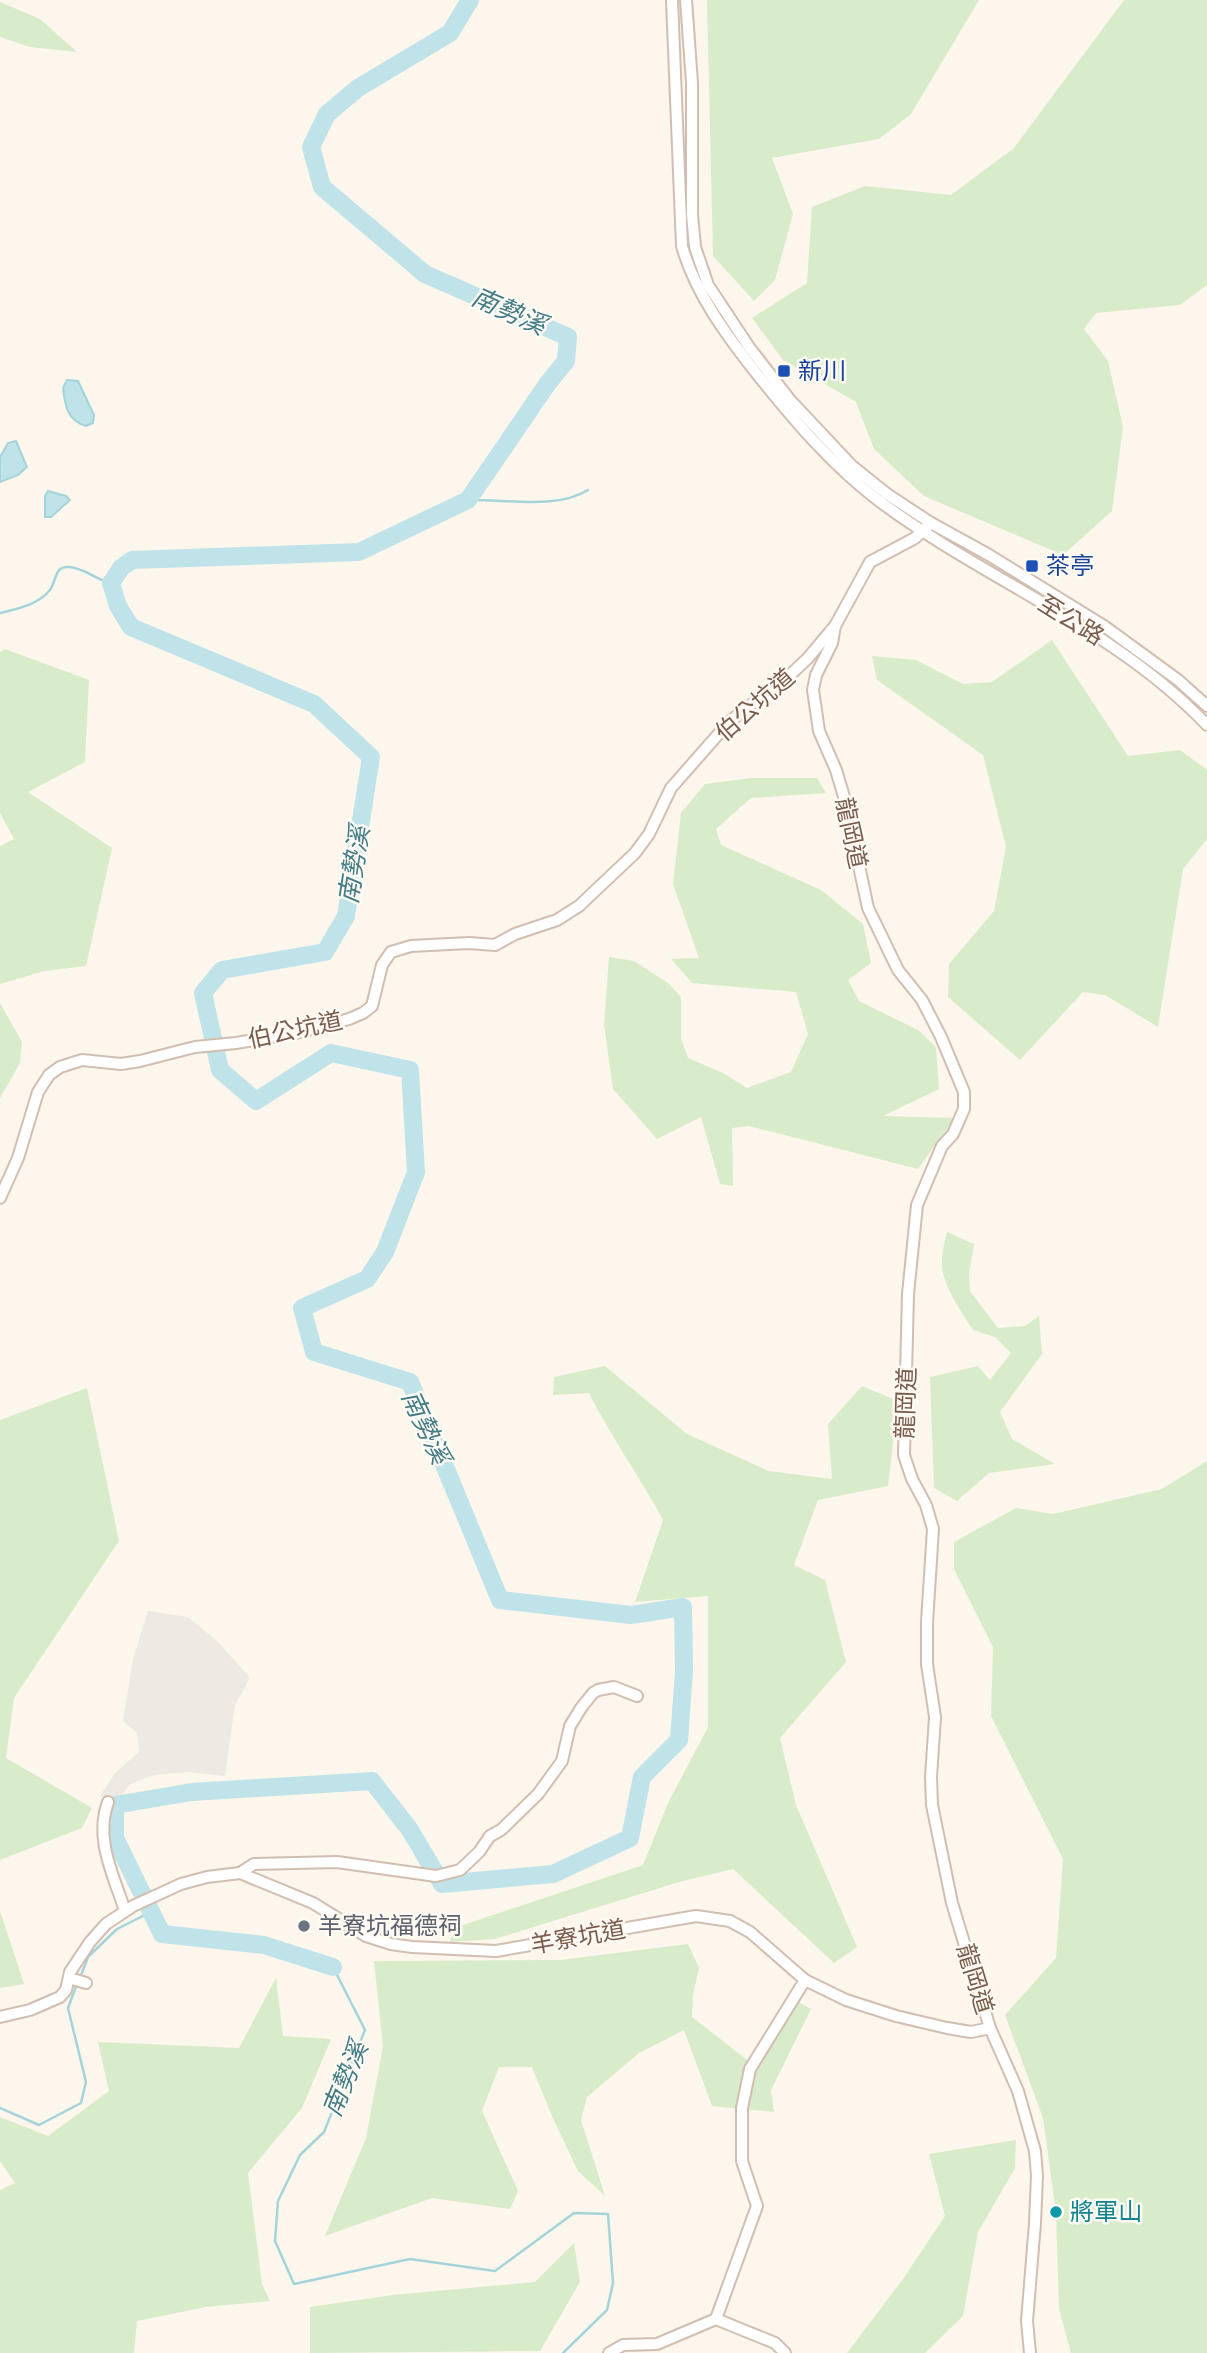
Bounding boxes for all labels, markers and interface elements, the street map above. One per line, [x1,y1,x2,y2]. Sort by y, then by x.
water label: 南勢溪 [466,278,556,346]
place label: 新川 [798,353,846,388]
marker: 新川 [776,363,792,379]
place label: 茶亭 [1046,548,1094,583]
marker: 茶亭 [1024,558,1040,574]
street label: 至公路 [1031,586,1111,653]
street label: 伯公坑道 [707,660,802,749]
street label: 龍岡道 [827,794,876,872]
water label: 南勢溪 [329,820,379,906]
street label: 伯公坑道 [244,1002,345,1057]
street label: 龍岡道 [887,1366,924,1440]
water label: 南勢溪 [392,1384,461,1474]
place label: 羊寮坑福德祠 [318,1908,462,1943]
street label: 羊寮坑道 [528,1911,628,1962]
marker: 羊寮坑福德祠 [296,1918,312,1934]
street label: 龍岡道 [948,1939,1003,2018]
water label: 南勢溪 [313,2032,379,2122]
place label: 將軍山 [1070,2194,1142,2229]
marker: 將軍山 [1048,2204,1064,2220]

